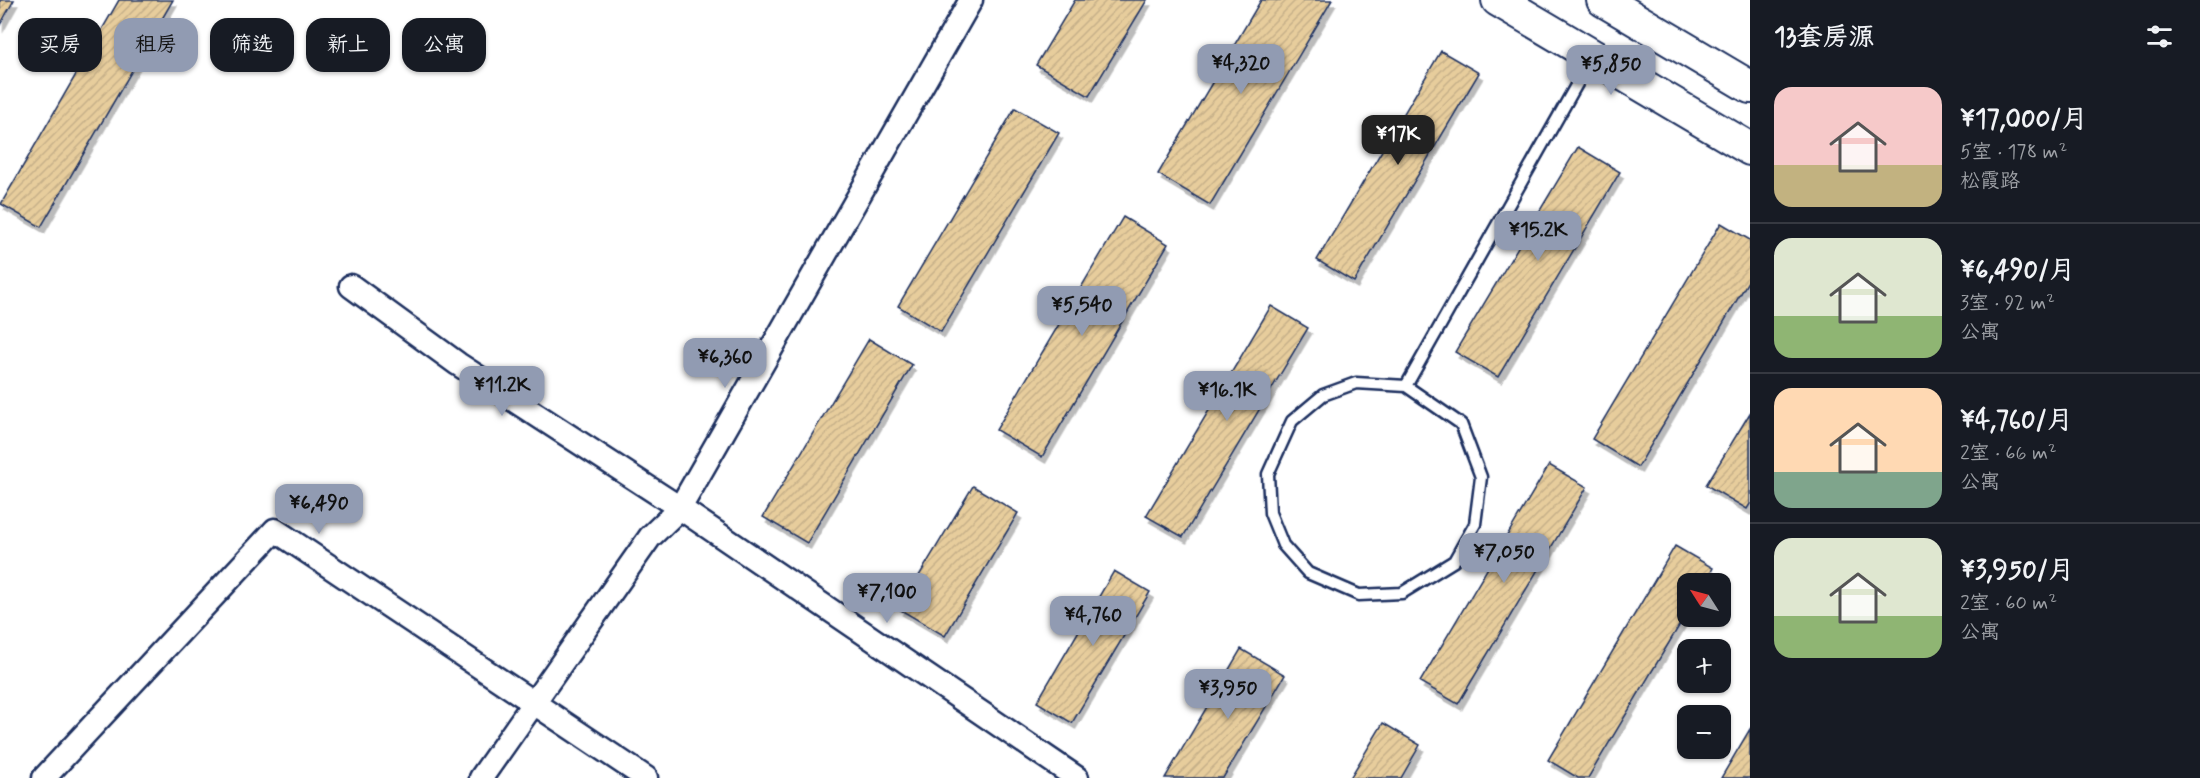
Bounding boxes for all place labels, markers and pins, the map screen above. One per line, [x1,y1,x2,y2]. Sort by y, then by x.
pin: ¥4,320 [1192,44,1290,95]
pin: ¥5,850 [1562,45,1660,96]
pin: ¥17K [1362,115,1434,166]
pin: ¥15.2K [1489,211,1587,262]
pin: ¥5,540 [1033,286,1131,337]
pin: ¥6,360 [676,338,774,389]
pin: ¥11.2K [453,366,551,417]
pin: ¥16.1K [1178,371,1276,422]
pin: ¥6,490 [270,484,368,535]
pin: ¥7,050 [1455,533,1553,584]
pin: ¥7,100 [838,573,936,624]
pin: ¥4,760 [1044,596,1142,647]
pin: ¥3,950 [1179,669,1277,720]

